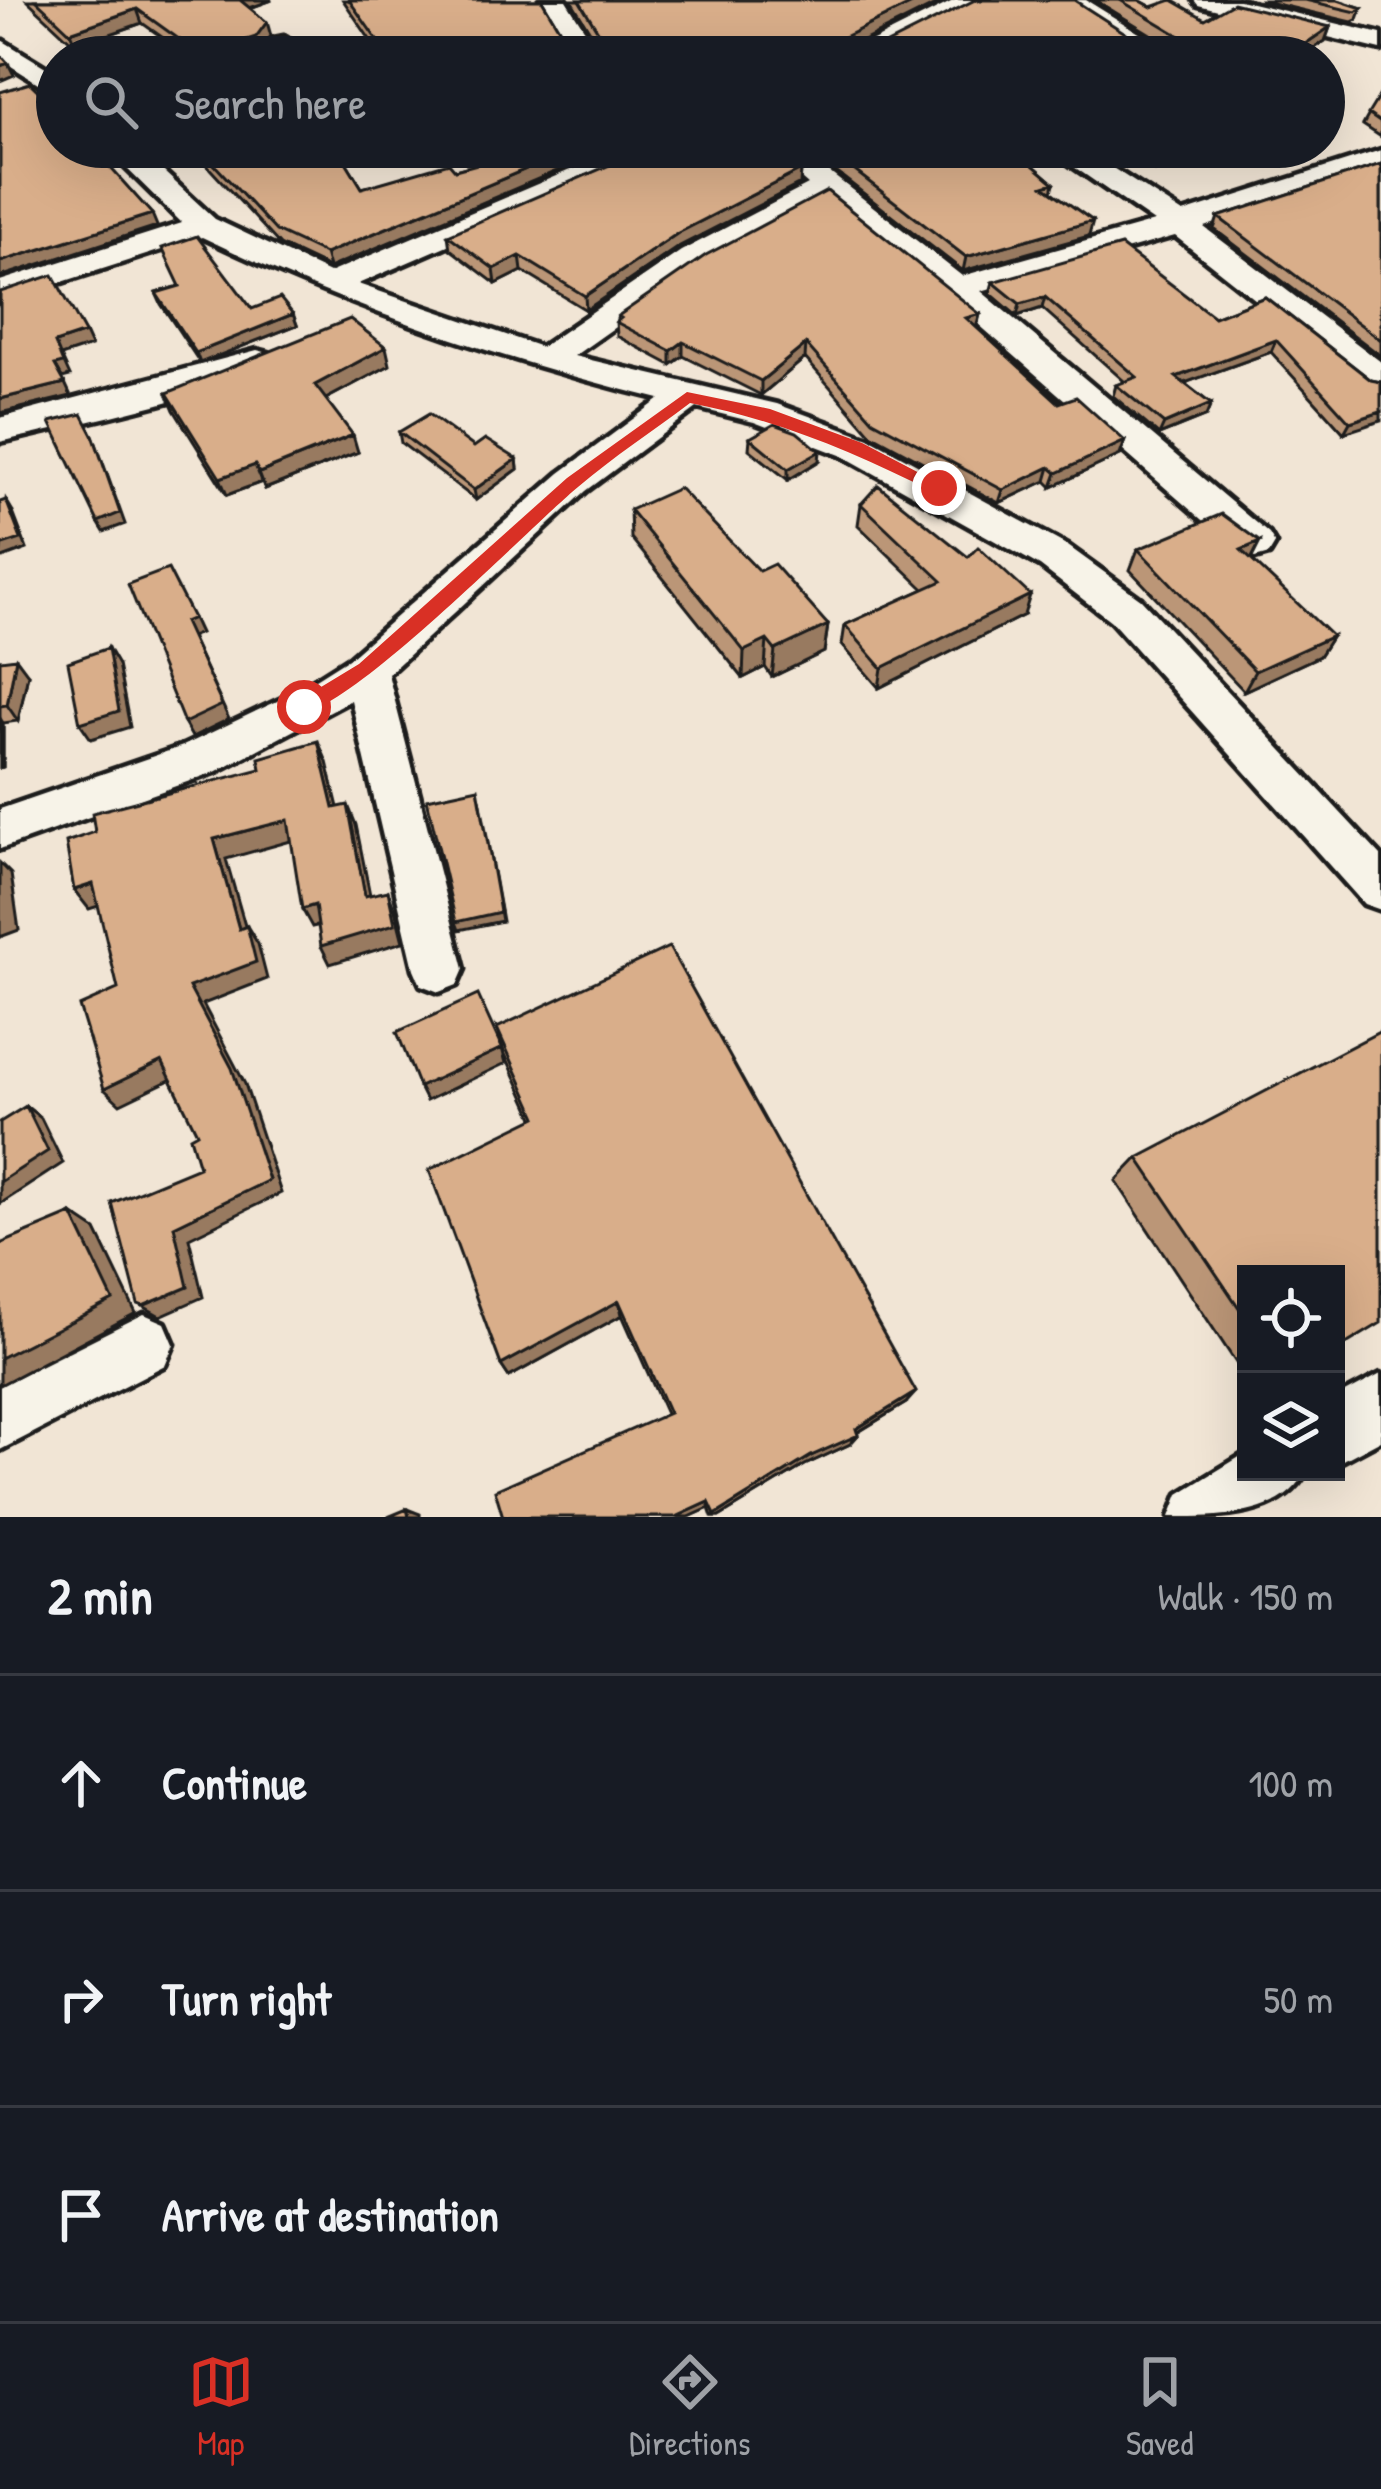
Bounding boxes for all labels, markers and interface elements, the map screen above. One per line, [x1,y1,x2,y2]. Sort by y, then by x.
search box [36,36,1345,168]
icon: search [78,69,144,135]
text: Search here [174,72,366,133]
route end [912,461,966,515]
route start [277,680,331,734]
map controls [1237,1265,1345,1481]
button: locate [1237,1265,1345,1373]
button: layers [1237,1373,1345,1481]
text: 2 min [48,1561,153,1630]
text: Walk · 150 m [1158,1569,1333,1622]
icon: ahead [48,1750,114,1816]
text: Continue [162,1752,307,1813]
text: 100 m [1248,1756,1333,1809]
icon: right [48,1966,114,2032]
text: Turn right [162,1968,331,2029]
text: 50 m [1264,1972,1333,2025]
icon: arrive [48,2182,114,2248]
text: Arrive at destination [162,2184,499,2245]
tab: Map [188,2349,254,2465]
tab: Directions [629,2349,751,2465]
tab: Saved [1126,2349,1193,2465]

